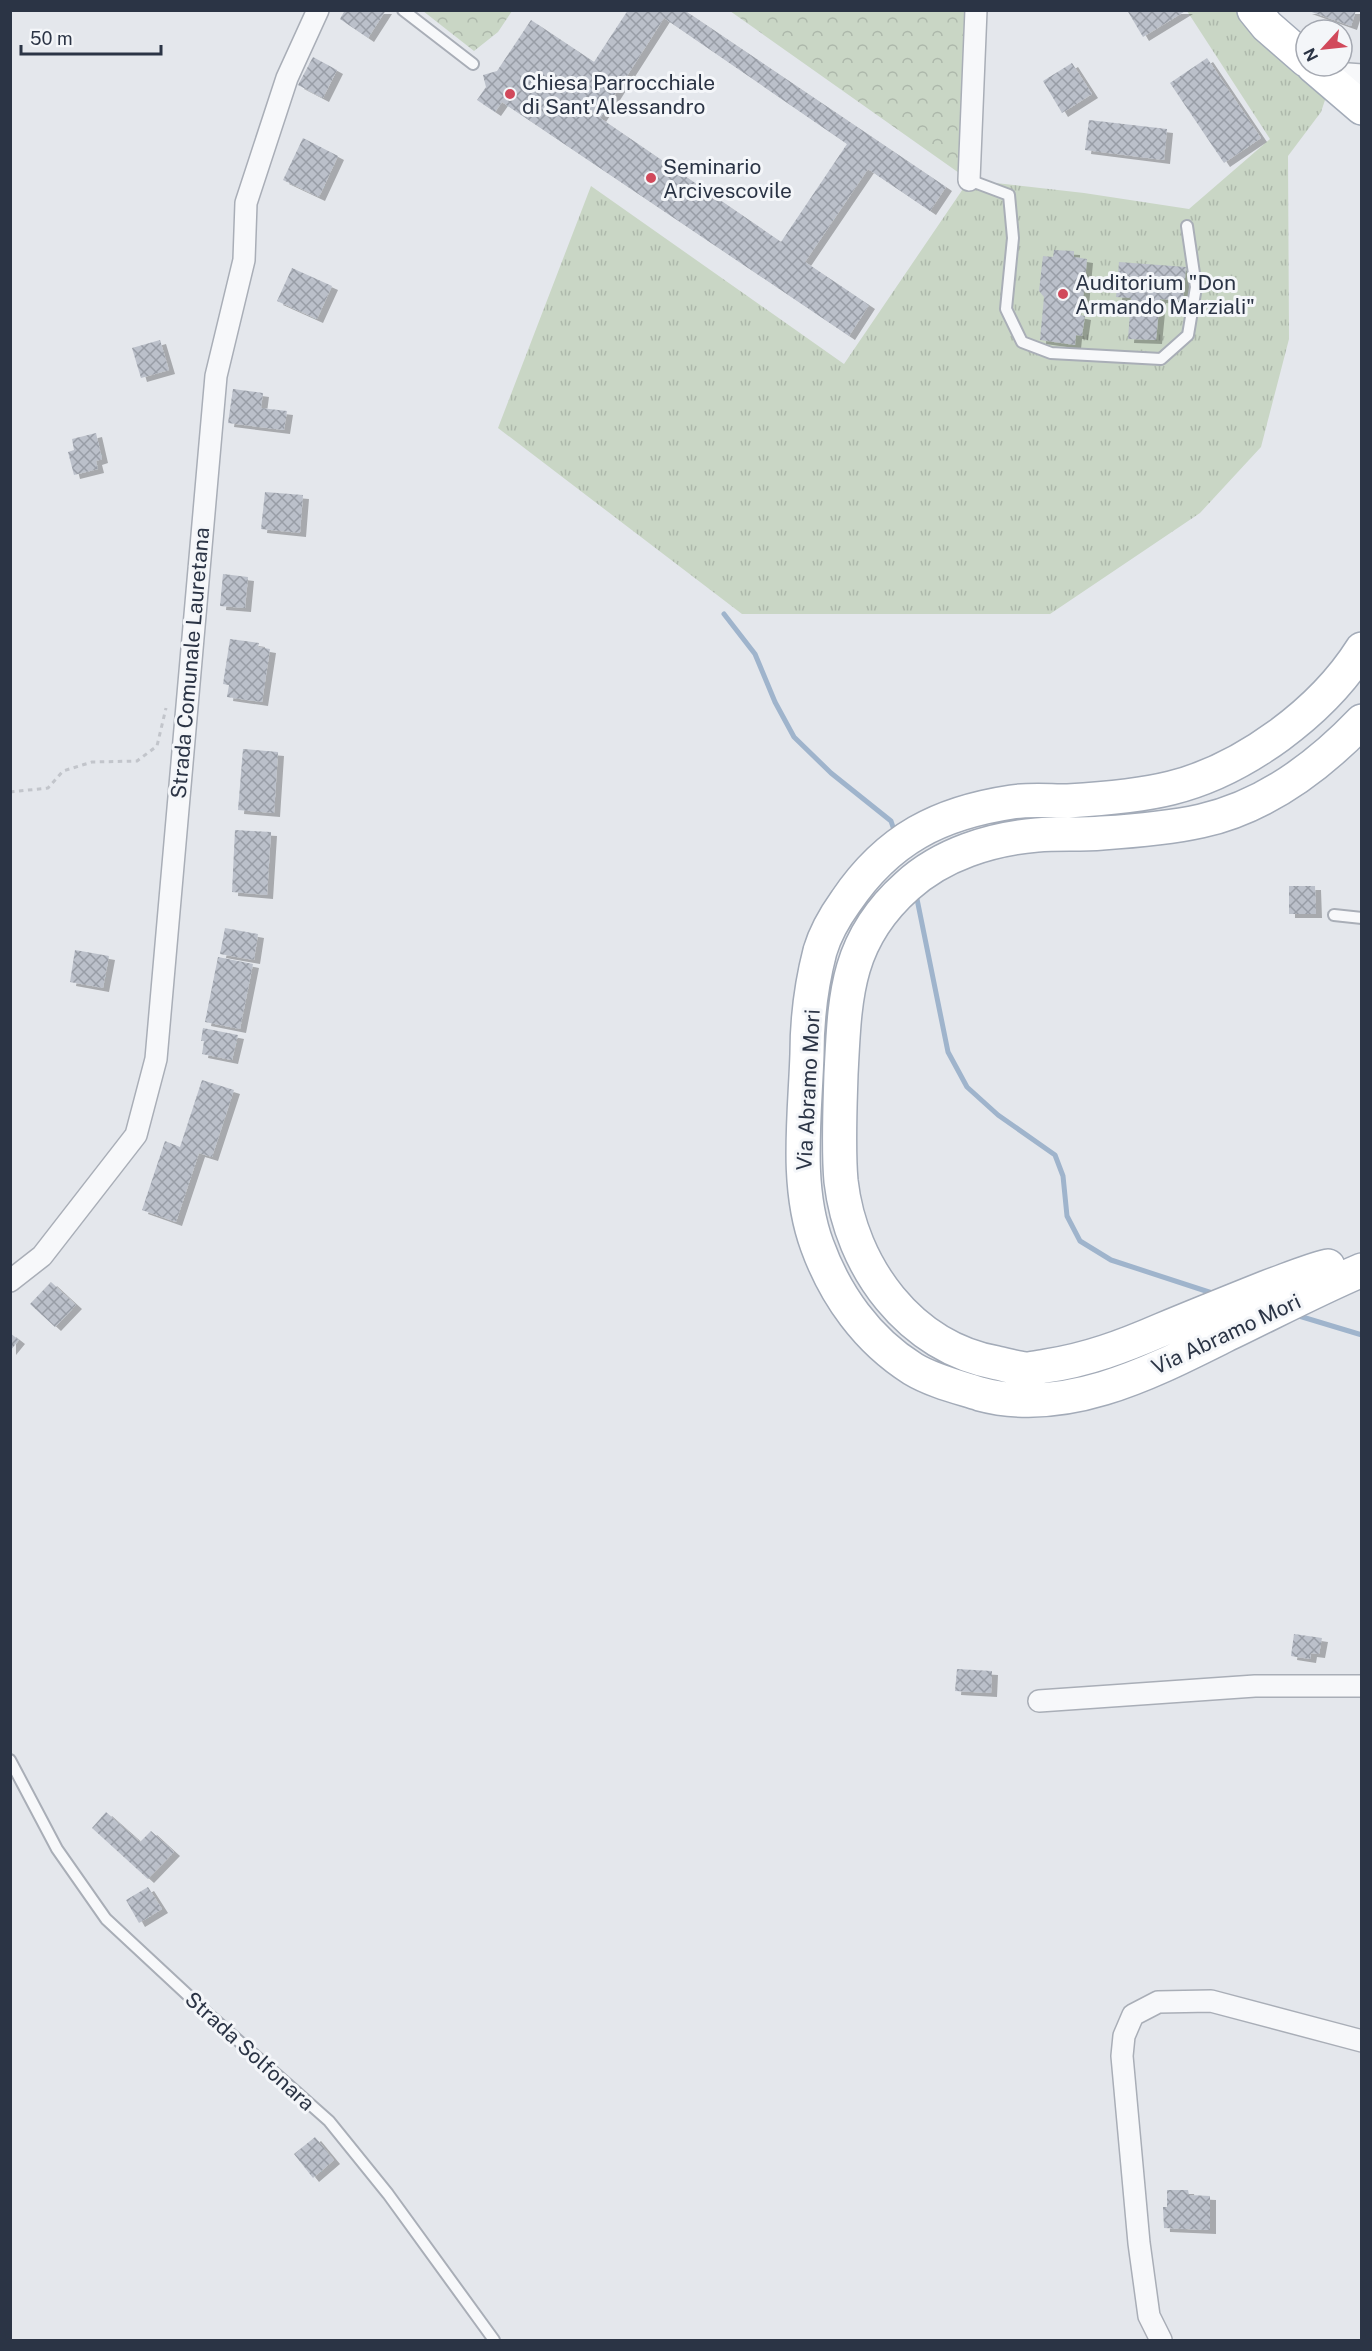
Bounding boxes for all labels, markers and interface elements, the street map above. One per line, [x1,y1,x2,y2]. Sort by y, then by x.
scale bar [21,18,160,56]
north arrow [1294,18,1354,78]
text: 50 m [30,28,73,49]
text: N [1300,45,1322,64]
place label: Chiesa Parrocchiale di Sant'Alessandro [522,70,715,119]
marker: Chiesa Parrocchiale di Sant'Alessandro [503,87,517,101]
place label: Seminario Arcivescovile [663,154,792,203]
marker: Seminario Arcivescovile [644,171,658,185]
place label: Auditorium "Don Armando Marziali" [1075,270,1255,319]
marker: Auditorium "Don Armando Marziali" [1056,287,1070,301]
street label: Strada Comunale Lauretana [166,526,214,800]
street label: Via Abramo Mori [791,1009,825,1171]
street label: Via Abramo Mori [1147,1289,1305,1379]
street label: Strada Solfonara [180,1986,320,2116]

